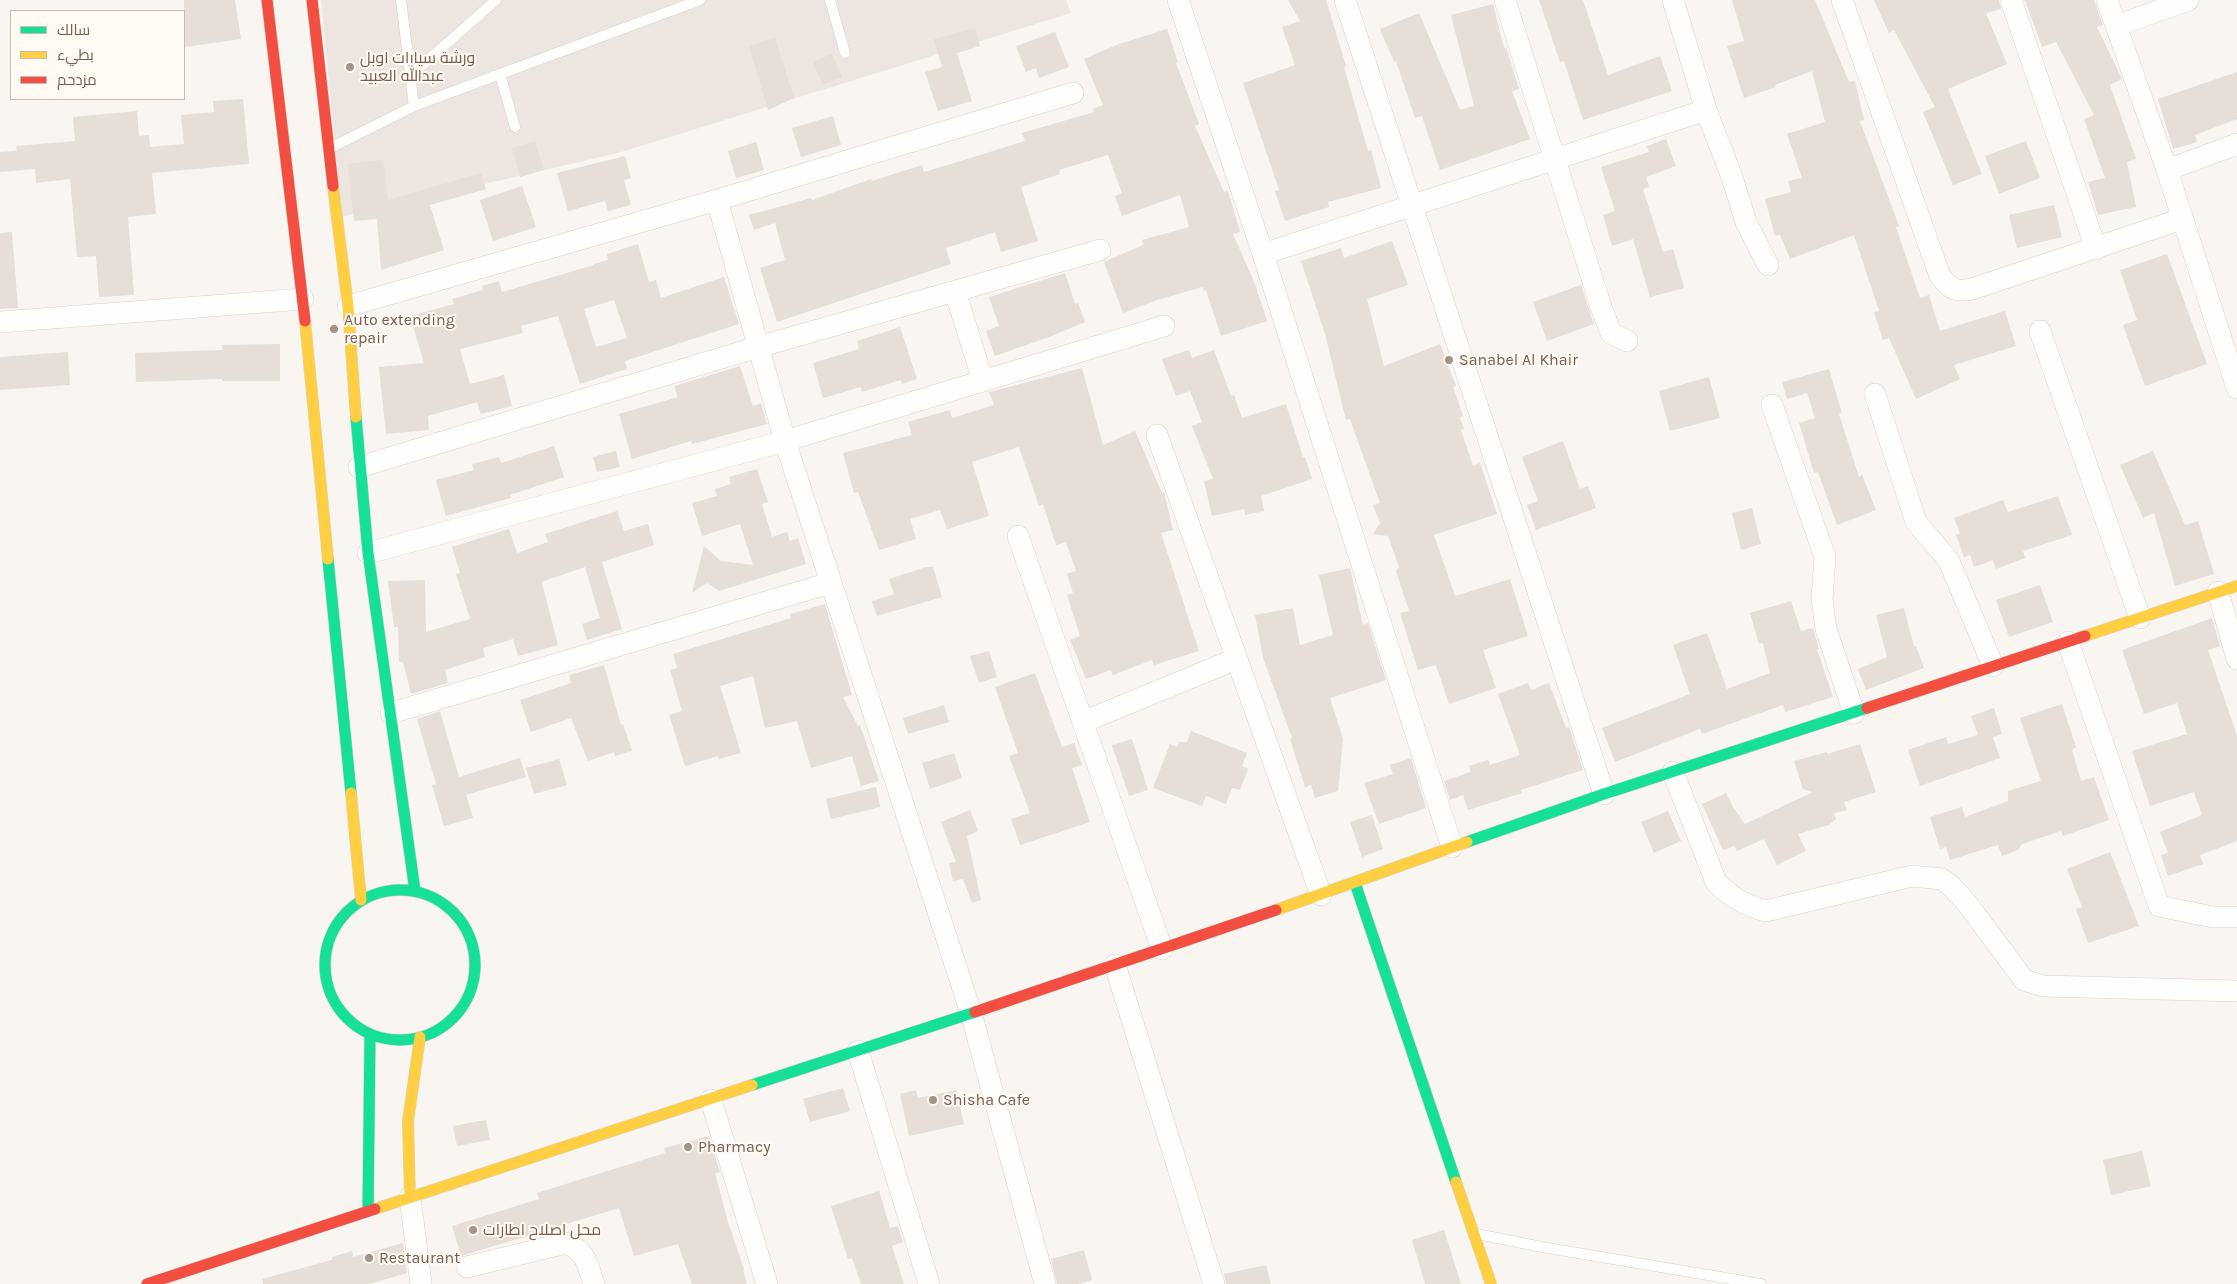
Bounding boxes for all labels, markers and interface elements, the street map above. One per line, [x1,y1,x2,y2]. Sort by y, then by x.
legend [10,10,185,100]
text: سالك [57,21,90,39]
text: بطيء [57,46,94,64]
place label: ورشة سيارات اوبل عبدالله العبيد [360,48,475,86]
marker: ورشة سيارات اوبل عبدالله العبيد [344,61,356,73]
text: مزدحم [57,71,97,89]
place label: Auto extending repair [344,310,455,348]
marker: Auto extending repair [328,323,340,335]
place label: Sanabel Al Khair [1459,350,1578,370]
marker: Sanabel Al Khair [1443,354,1455,366]
place label: Shisha Cafe [943,1090,1030,1110]
marker: Shisha Cafe [927,1094,939,1106]
place label: Pharmacy [698,1137,771,1157]
marker: Pharmacy [682,1141,694,1153]
place label: محل اصلاح اطارات [483,1220,601,1240]
marker: محل اصلاح اطارات [467,1224,479,1236]
place label: Restaurant [379,1248,460,1268]
marker: Restaurant [363,1252,375,1264]

